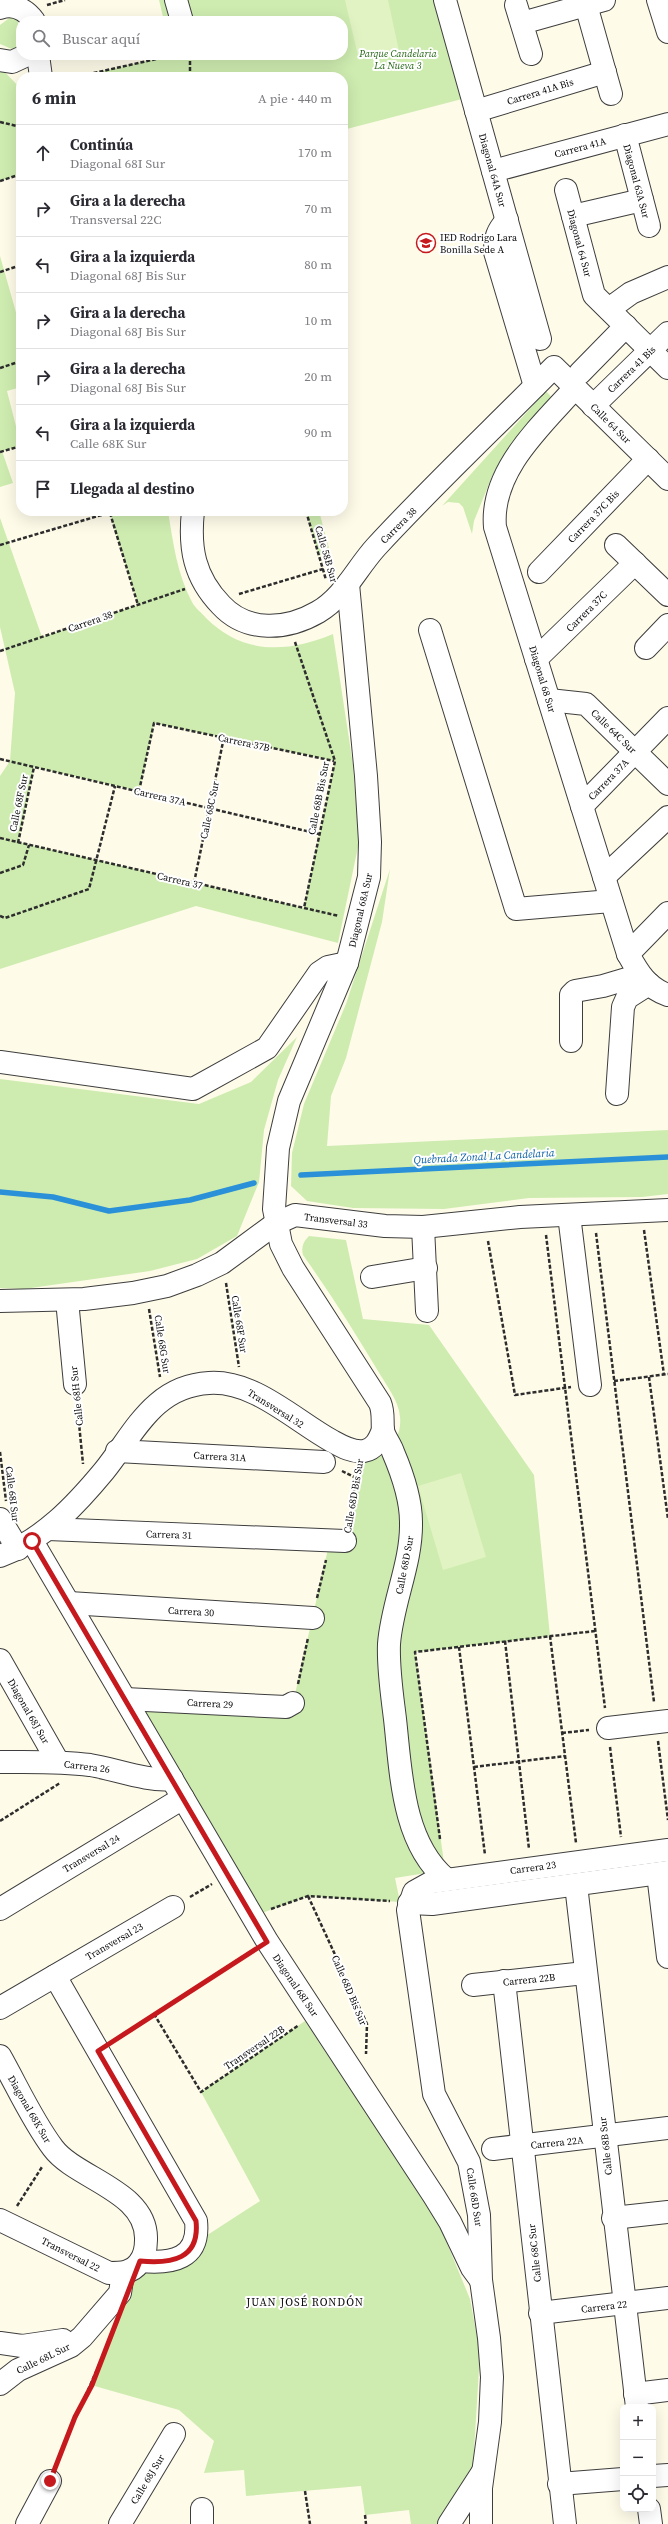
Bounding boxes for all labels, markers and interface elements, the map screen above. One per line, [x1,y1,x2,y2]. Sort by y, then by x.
search box [16,16,348,60]
icon: search [30,27,52,49]
text: Buscar aquí [62,28,140,49]
park label: Parque Candelaria La Nueva 3 [358,47,437,72]
street label: Carrera 41A Bis [505,75,575,108]
text: 6 min [32,86,76,110]
text: A pie · 440 m [258,90,332,107]
street label: Diagonal 64A Sur [476,132,509,209]
text: Continúa [70,134,133,155]
street label: Carrera 41A [553,134,608,161]
icon: ahead [32,142,54,164]
street label: Diagonal 63A Sur [620,143,653,220]
text: 170 m [298,144,332,161]
text: Diagonal 68I Sur [70,155,165,172]
text: Gira a la derecha [70,190,185,211]
icon: right [32,198,54,220]
text: 70 m [304,200,332,217]
street label: Diagonal 64 Sur [564,208,595,279]
text: Transversal 22C [70,211,162,228]
place label: IED Rodrigo Lara Bonilla Sede A [440,231,518,256]
school or university icon: IED Rodrigo Lara Bonilla Sede A [415,232,437,254]
text: Gira a la izquierda [70,246,195,267]
icon: left [32,254,54,276]
text: 80 m [304,256,332,273]
text: Diagonal 68J Bis Sur [70,267,186,284]
text: Gira a la derecha [70,302,185,323]
icon: right [32,310,54,332]
text: 10 m [304,312,332,329]
text: Diagonal 68J Bis Sur [70,323,186,340]
street label: Carrera 41 Bis [604,343,658,396]
text: Gira a la derecha [70,358,185,379]
icon: right [32,366,54,388]
text: 20 m [304,368,332,385]
text: Diagonal 68J Bis Sur [70,379,186,396]
street label: Calle 64 Sur [588,400,634,447]
text: Gira a la izquierda [70,414,195,435]
icon: left [32,422,54,444]
text: 90 m [304,424,332,441]
text: Calle 68K Sur [70,435,147,452]
icon: arrive [32,478,54,500]
text: Llegada al destino [70,478,195,499]
street label: Carrera 37C Bis [565,487,622,546]
street label: Carrera 38 [377,504,419,546]
street label: Calle 58B Sur [312,524,341,585]
street label: Carrera 37C [563,588,610,635]
street label: Carrera 38 [66,608,114,635]
street label: Diagonal 68 Sur [526,644,559,715]
street label: Calle 64C Sur [588,706,640,757]
street label: Carrera 37B [217,731,271,754]
street label: Carrera 37A [585,756,632,803]
street label: Calle 68B Bis Sur [305,760,332,836]
street label: Calle 68F Sur [6,773,31,833]
street label: Calle 68C Sur [197,779,222,840]
street label: Carrera 37A [133,784,188,809]
street label: Carrera 37 [156,869,204,892]
street label: Diagonal 68A Sur [346,871,376,949]
water label: Quebrada Zonal La Candelaria [413,1145,555,1168]
street label: Transversal 33 [303,1210,369,1231]
street label: Calle 68F Sur [229,1294,251,1354]
street label: Calle 68G Sur [151,1314,174,1375]
street label: Calle 68H Sur [67,1365,86,1427]
street label: Transversal 32 [245,1386,306,1431]
street label: Carrera 31A [193,1449,247,1464]
street label: Calle 68D Bis Sur [341,1457,367,1534]
street label: Calle 68I Sur [3,1466,22,1523]
street label: Carrera 31 [146,1527,192,1542]
route start [23,1532,41,1550]
street label: Calle 68D Sur [392,1534,417,1595]
street label: Carrera 30 [167,1604,214,1619]
street label: Diagonal 68J Sur [5,1676,53,1747]
street label: Carrera 29 [186,1696,233,1711]
street label: Carrera 26 [63,1757,111,1776]
street label: Transversal 24 [60,1831,122,1876]
street label: Carrera 23 [509,1858,557,1877]
street label: Transversal 23 [83,1920,145,1963]
street label: Diagonal 68I Sur [270,1951,322,2020]
street label: Calle 68D Bis Sur [329,1953,371,2028]
street label: Carrera 22B [502,1970,556,1989]
street label: Transversal 22B [221,2022,287,2072]
street label: Diagonal 68K Sur [5,2073,55,2146]
street label: Calle 68B Sur [596,2115,615,2176]
street label: Carrera 22A [530,2133,584,2152]
street label: Calle 68D Sur [463,2167,486,2228]
street label: Calle 68C Sur [525,2222,544,2283]
street label: Transversal 22 [39,2234,102,2275]
district label: JUAN JOSÉ RONDÓN [245,2295,364,2310]
street label: Carrera 22 [580,2297,628,2316]
street label: Calle 68L Sur [14,2340,73,2377]
map controls [620,2404,656,2512]
button: + [620,2404,656,2440]
button: − [620,2440,656,2476]
street label: Calle 68J Sur [127,2451,168,2507]
route end [41,2472,59,2490]
button: locate [620,2476,656,2512]

